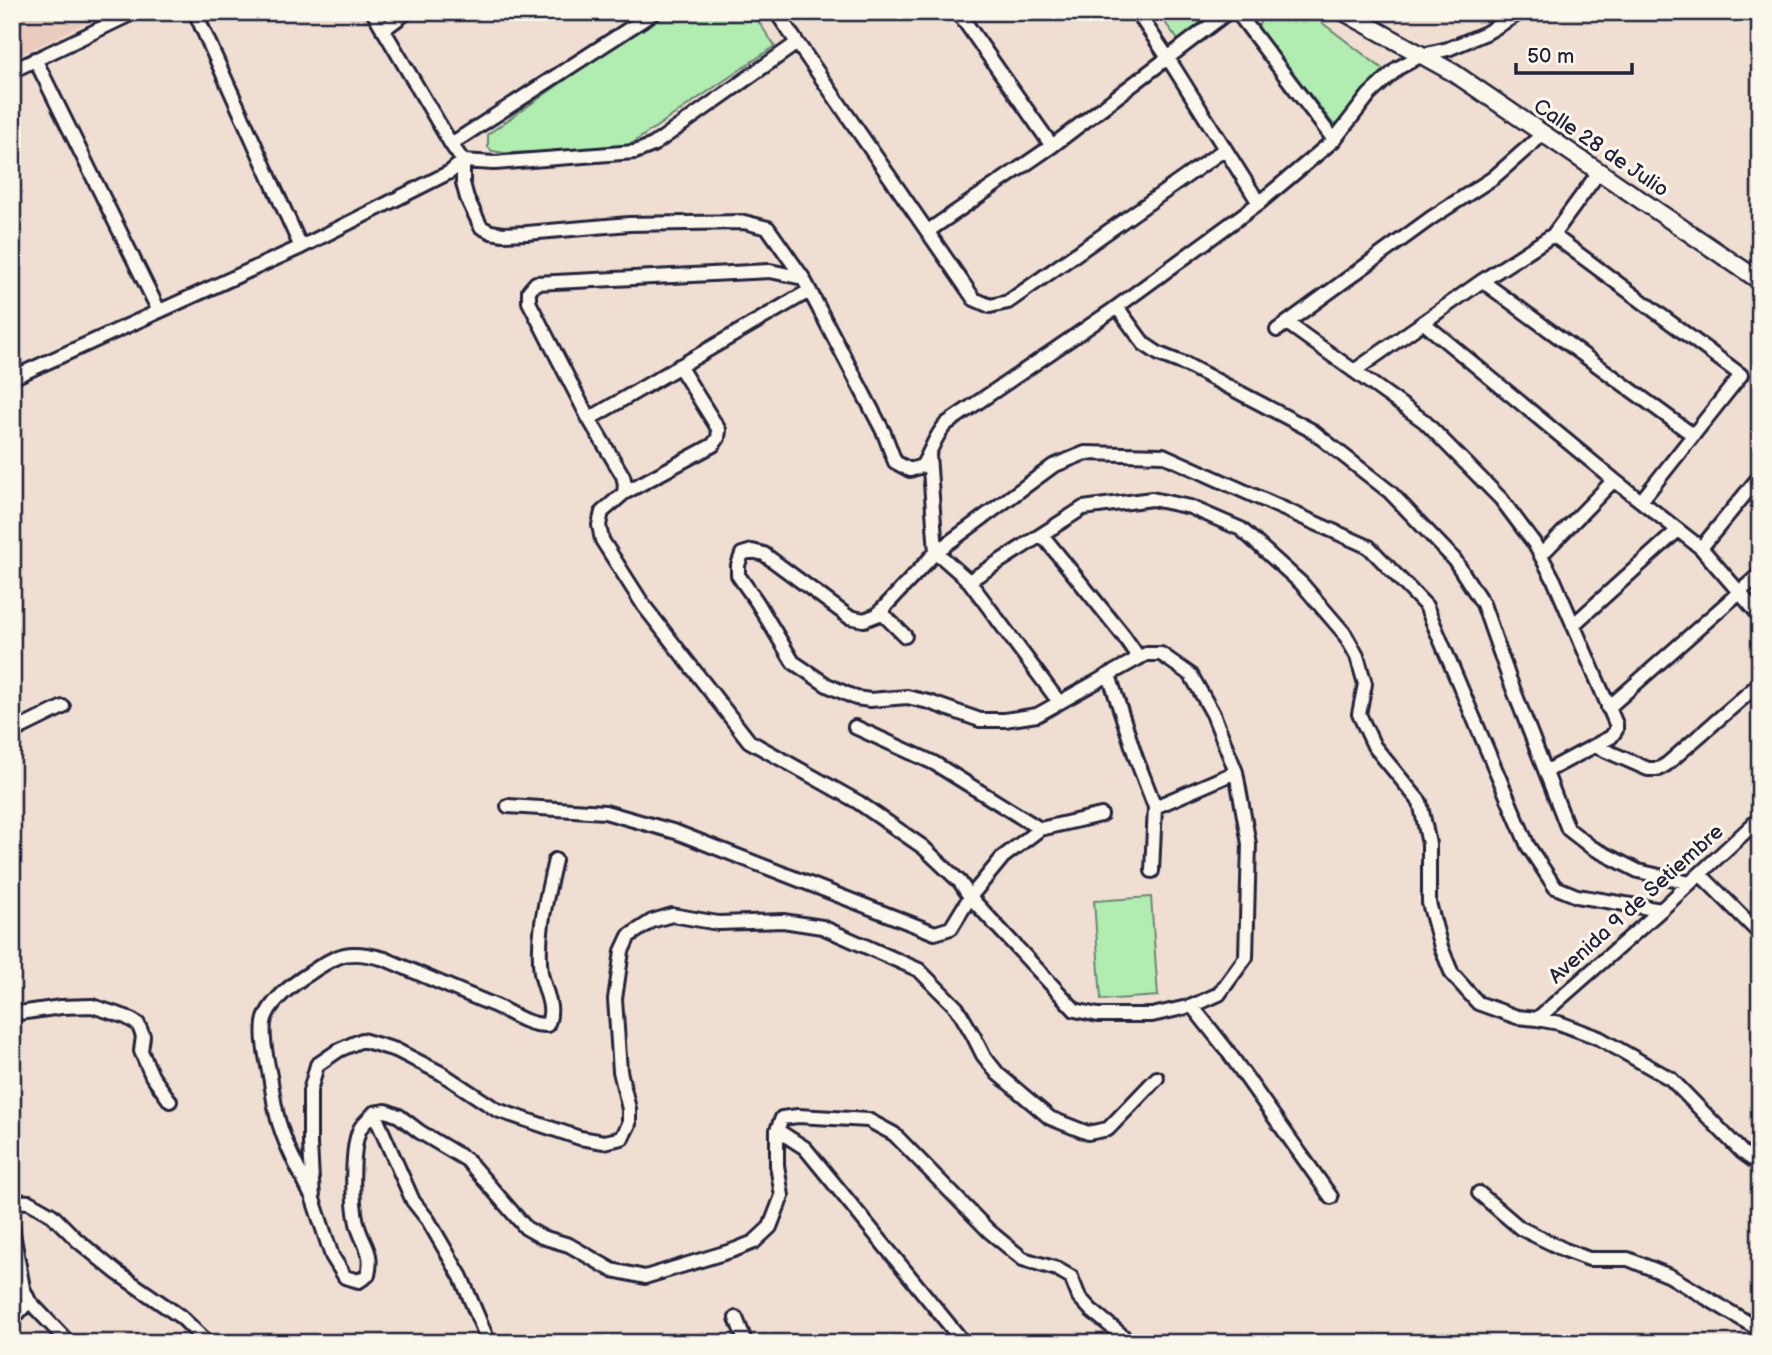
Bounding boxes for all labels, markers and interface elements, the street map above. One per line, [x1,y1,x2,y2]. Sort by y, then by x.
scale bar [1516,32,1632,76]
text: 50 m [1527,44,1574,69]
street label: Calle 28 de Julio [1529,94,1673,202]
street label: Avenida 9 de Setiembre [1543,819,1729,989]

